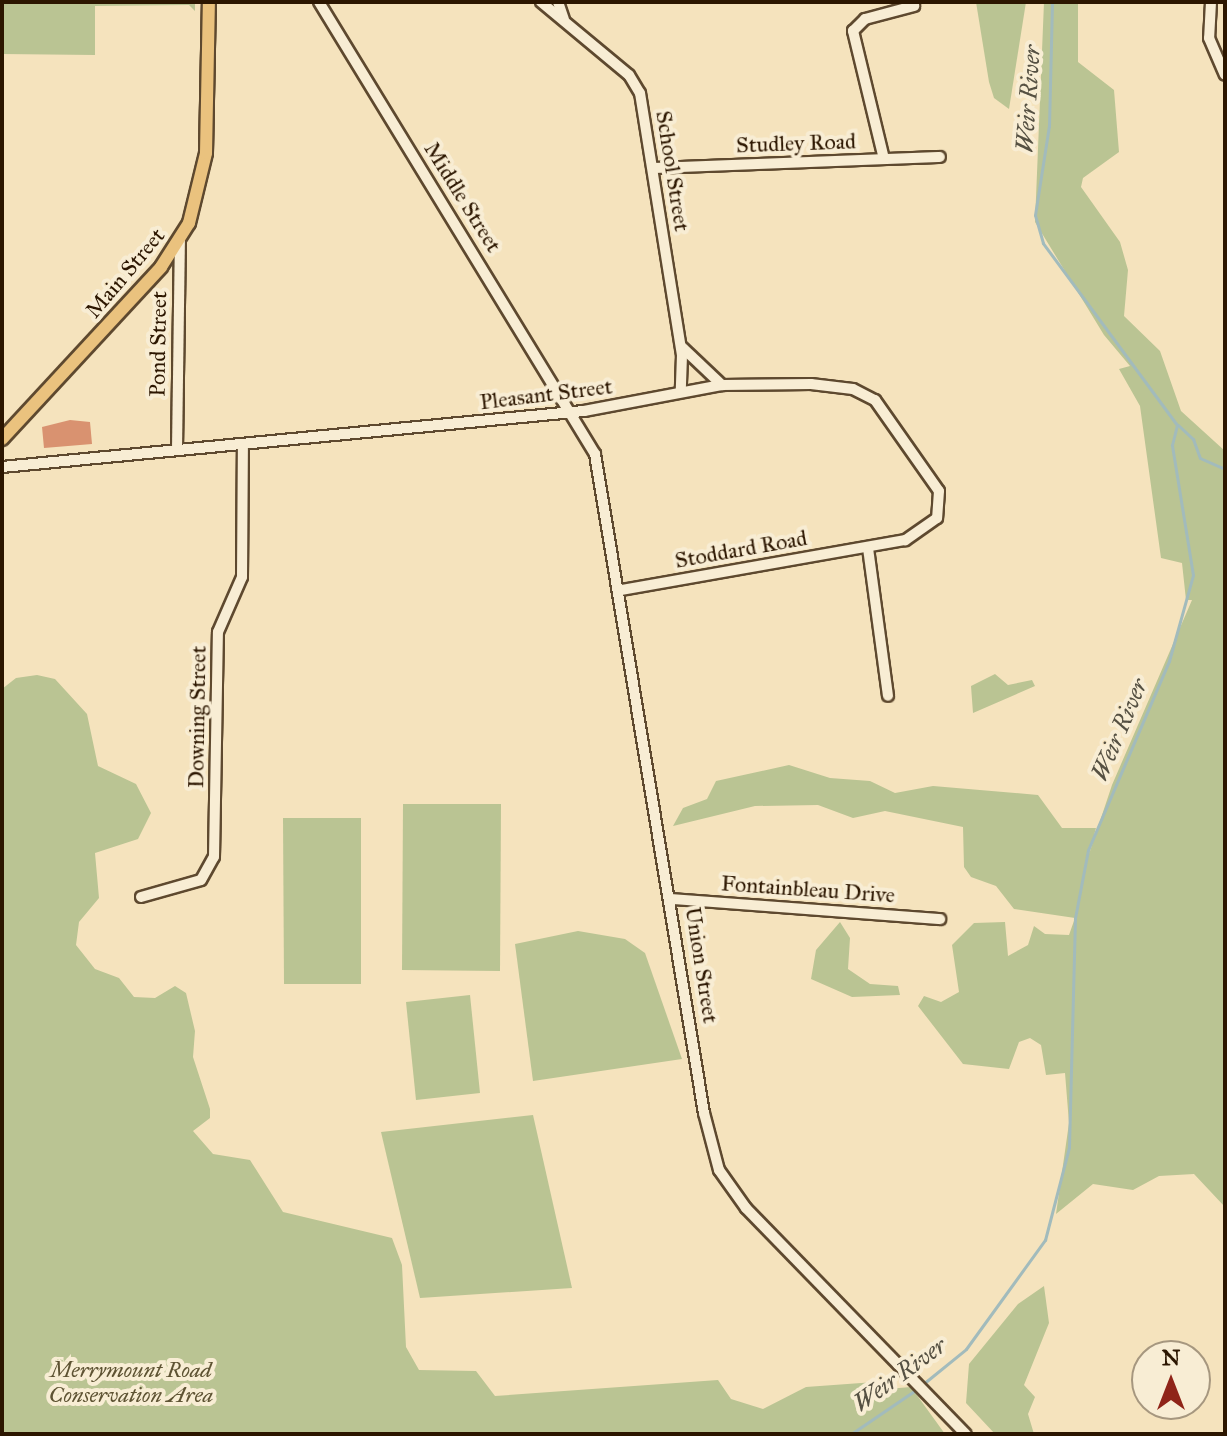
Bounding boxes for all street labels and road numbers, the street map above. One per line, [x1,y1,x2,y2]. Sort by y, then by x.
street label: School Street [650,109,696,233]
street label: Studley Road [736,128,856,158]
street label: Middle Street [419,137,507,257]
street label: Main Street [80,223,170,323]
street label: Pond Street [144,291,172,397]
street label: Pleasant Street [478,373,614,415]
street label: Stoddard Road [673,524,809,574]
street label: Downing Street [183,646,211,788]
street label: Fontainbleau Drive [720,870,896,908]
street label: Union Street [680,905,724,1025]

